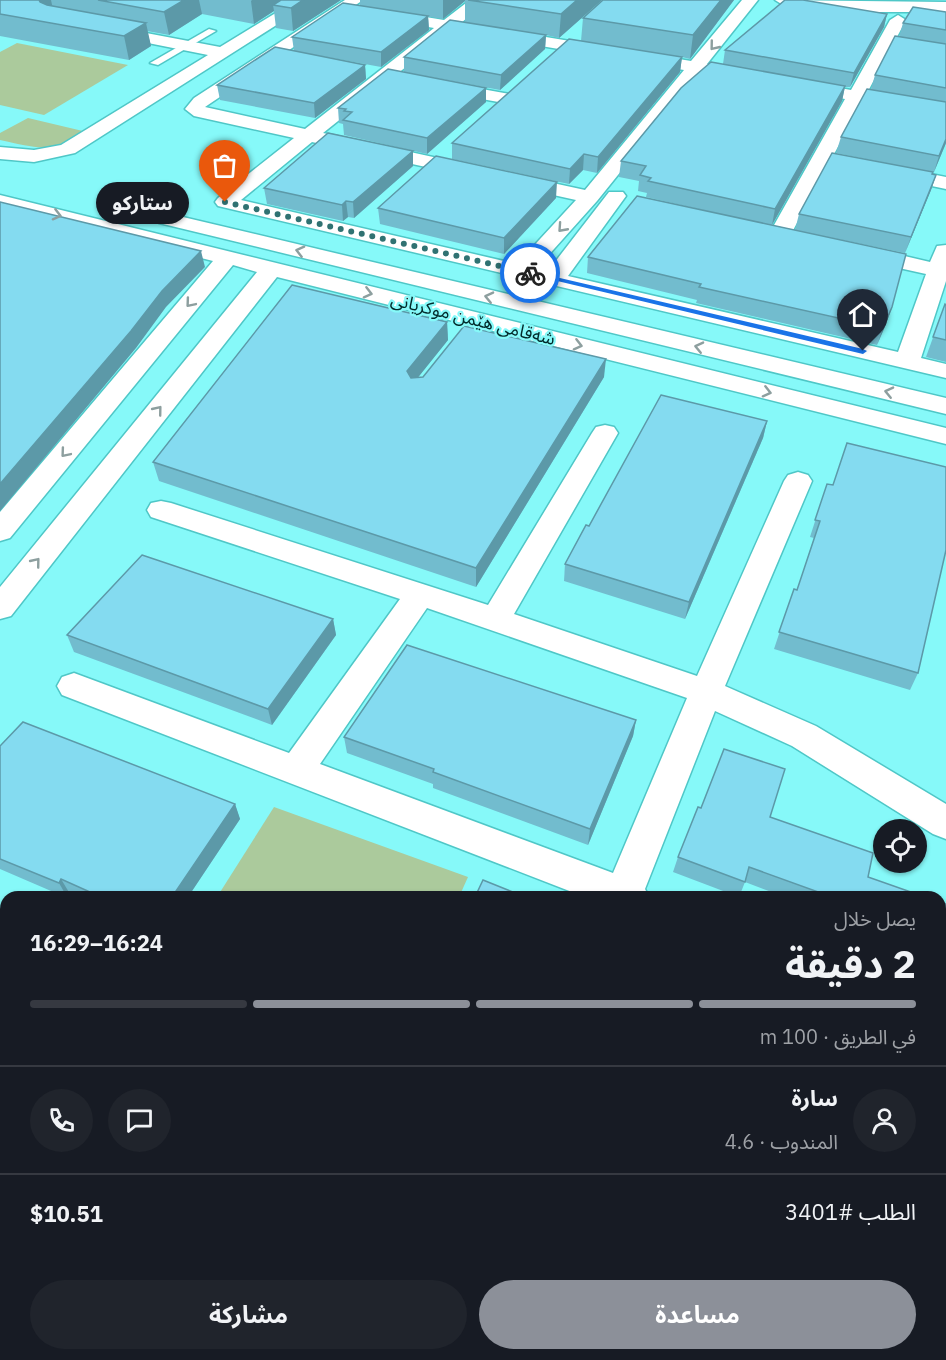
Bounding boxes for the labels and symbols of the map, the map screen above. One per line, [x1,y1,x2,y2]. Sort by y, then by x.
one-way arrow [710,39,721,50]
pin [199,140,250,202]
callout: ستاركو [96,181,189,223]
one-way arrow [52,207,62,220]
one-way arrow [558,221,569,231]
courier [500,243,560,303]
one-way arrow [295,246,305,259]
one-way arrow [363,285,373,298]
street label: شەقامی هێمن موکریانی [389,287,558,350]
pin [837,289,888,351]
one-way arrow [485,291,495,304]
one-way arrow [186,296,197,307]
one-way arrow [573,337,583,350]
one-way arrow [695,341,705,354]
one-way arrow [762,384,772,397]
one-way arrow [884,387,894,400]
one-way arrow [150,406,161,417]
one-way arrow [61,446,72,457]
one-way arrow [29,558,40,569]

